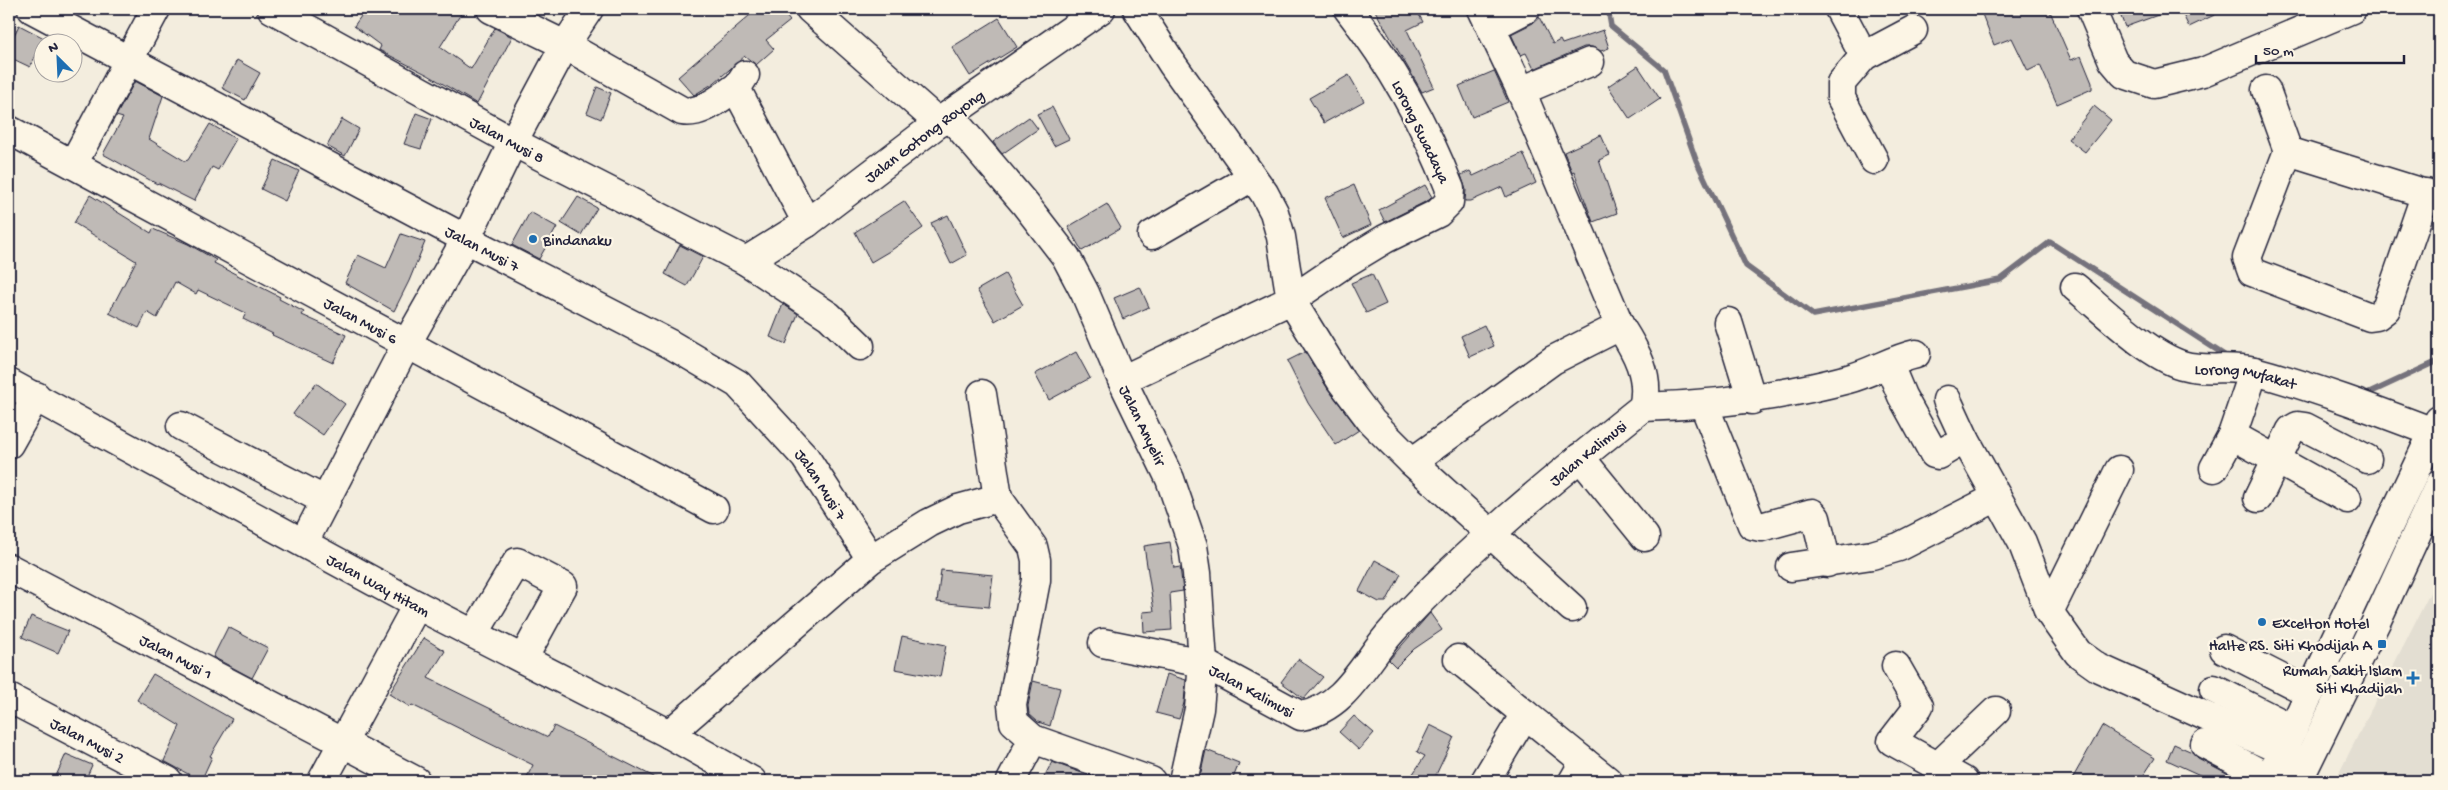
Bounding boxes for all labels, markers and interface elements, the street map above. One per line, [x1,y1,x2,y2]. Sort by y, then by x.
north arrow [32,32,82,82]
scale bar [2256,32,2403,64]
text: N [46,39,61,58]
text: 50 m [2263,43,2294,61]
street label: Lorong Swadaya [1386,78,1453,188]
street label: Jalan Gotong Royong [862,87,989,189]
street label: Jalan Musi 8 [465,114,547,169]
street label: Jalan Musi 7 [441,223,522,278]
marker: Bindanaku [527,233,539,245]
place label: Bindanaku [542,233,612,252]
street label: Jalan Musi 6 [319,295,401,350]
street label: Lorong Mufakat [2194,362,2300,396]
street label: Jalan Anyelir [1113,383,1169,471]
street label: Jalan Kalimusi [1547,418,1632,492]
street label: Jalan Musi 7 [789,446,850,525]
street label: Jalan Way Hitam [322,552,433,623]
marker: Excelton Hotel [2256,616,2268,628]
place label: Excelton Hotel [2272,616,2370,635]
street label: Jalan Musi 1 [135,632,214,686]
place label: Halte RS. Siti Khodijah A [2209,638,2374,657]
marker: Halte RS. Siti Khodijah A [2376,638,2388,650]
street label: Jalan Kalimusi [1205,662,1297,723]
place label: Rumah Sakit Islam Siti Khadijah [2283,663,2403,700]
marker: Rumah Sakit Islam Siti Khadijah [2406,671,2420,685]
street label: Jalan Musi 2 [46,715,127,769]

